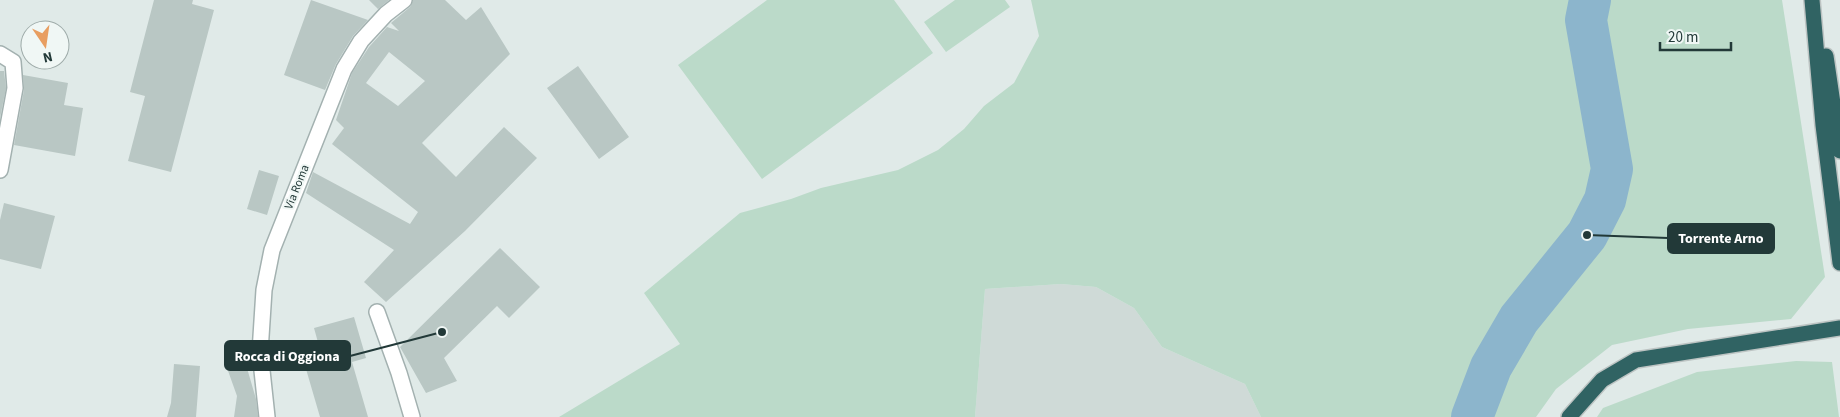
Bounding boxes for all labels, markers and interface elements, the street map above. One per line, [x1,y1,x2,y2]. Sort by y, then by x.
north arrow [20,20,70,70]
scale bar [1660,20,1731,52]
text: 20 m [1668,27,1698,48]
text: N [41,46,54,67]
street label: Via Roma [280,162,314,212]
callout: Torrente Arno [1668,224,1774,253]
text: Torrente Arno [1678,229,1764,249]
callout: Rocca di Oggiona [225,341,350,370]
text: Rocca di Oggiona [234,347,340,367]

